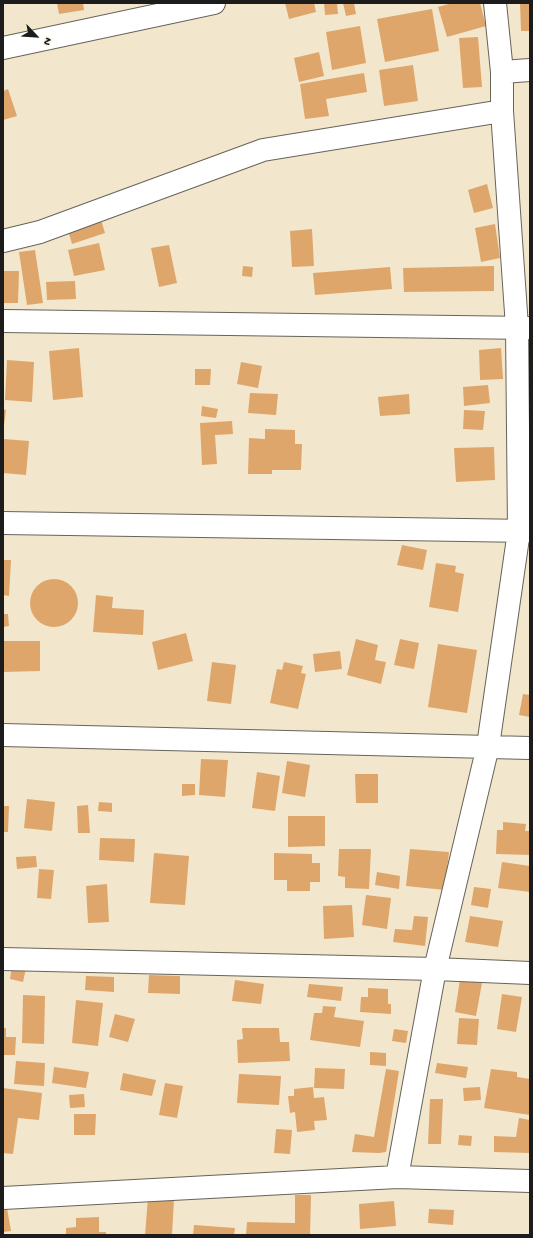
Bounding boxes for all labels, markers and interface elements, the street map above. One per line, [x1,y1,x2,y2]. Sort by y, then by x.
north arrow [16,16,56,56]
text: N [40,35,54,47]

